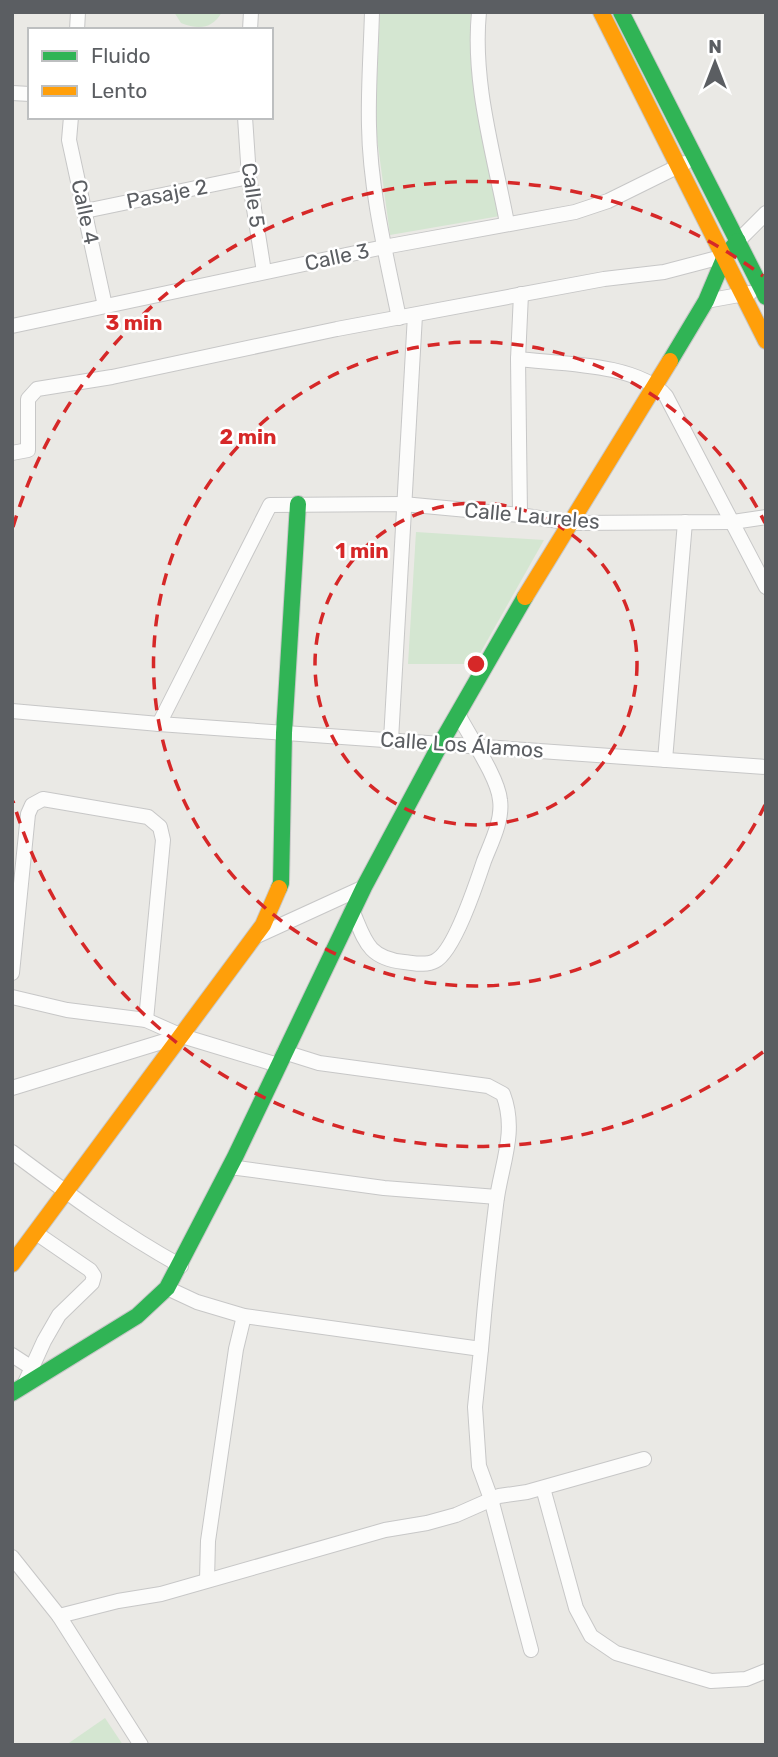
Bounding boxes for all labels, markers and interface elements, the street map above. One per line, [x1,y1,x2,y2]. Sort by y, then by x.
legend [28,28,273,119]
north arrow [680,28,750,98]
text: N [708,35,722,58]
text: Fluido [91,43,151,68]
text: Lento [91,78,147,103]
street label: Calle 5 [237,161,270,229]
street label: Pasaje 2 [124,173,210,214]
street label: Calle 4 [66,177,105,247]
street label: Calle 3 [302,237,371,276]
text: 3 min [105,310,163,335]
text: 2 min [220,424,276,449]
street label: Calle Laureles [463,497,601,534]
text: 1 min [335,538,389,563]
centre of rings [464,652,488,676]
street label: Calle Los Álamos [379,726,545,763]

